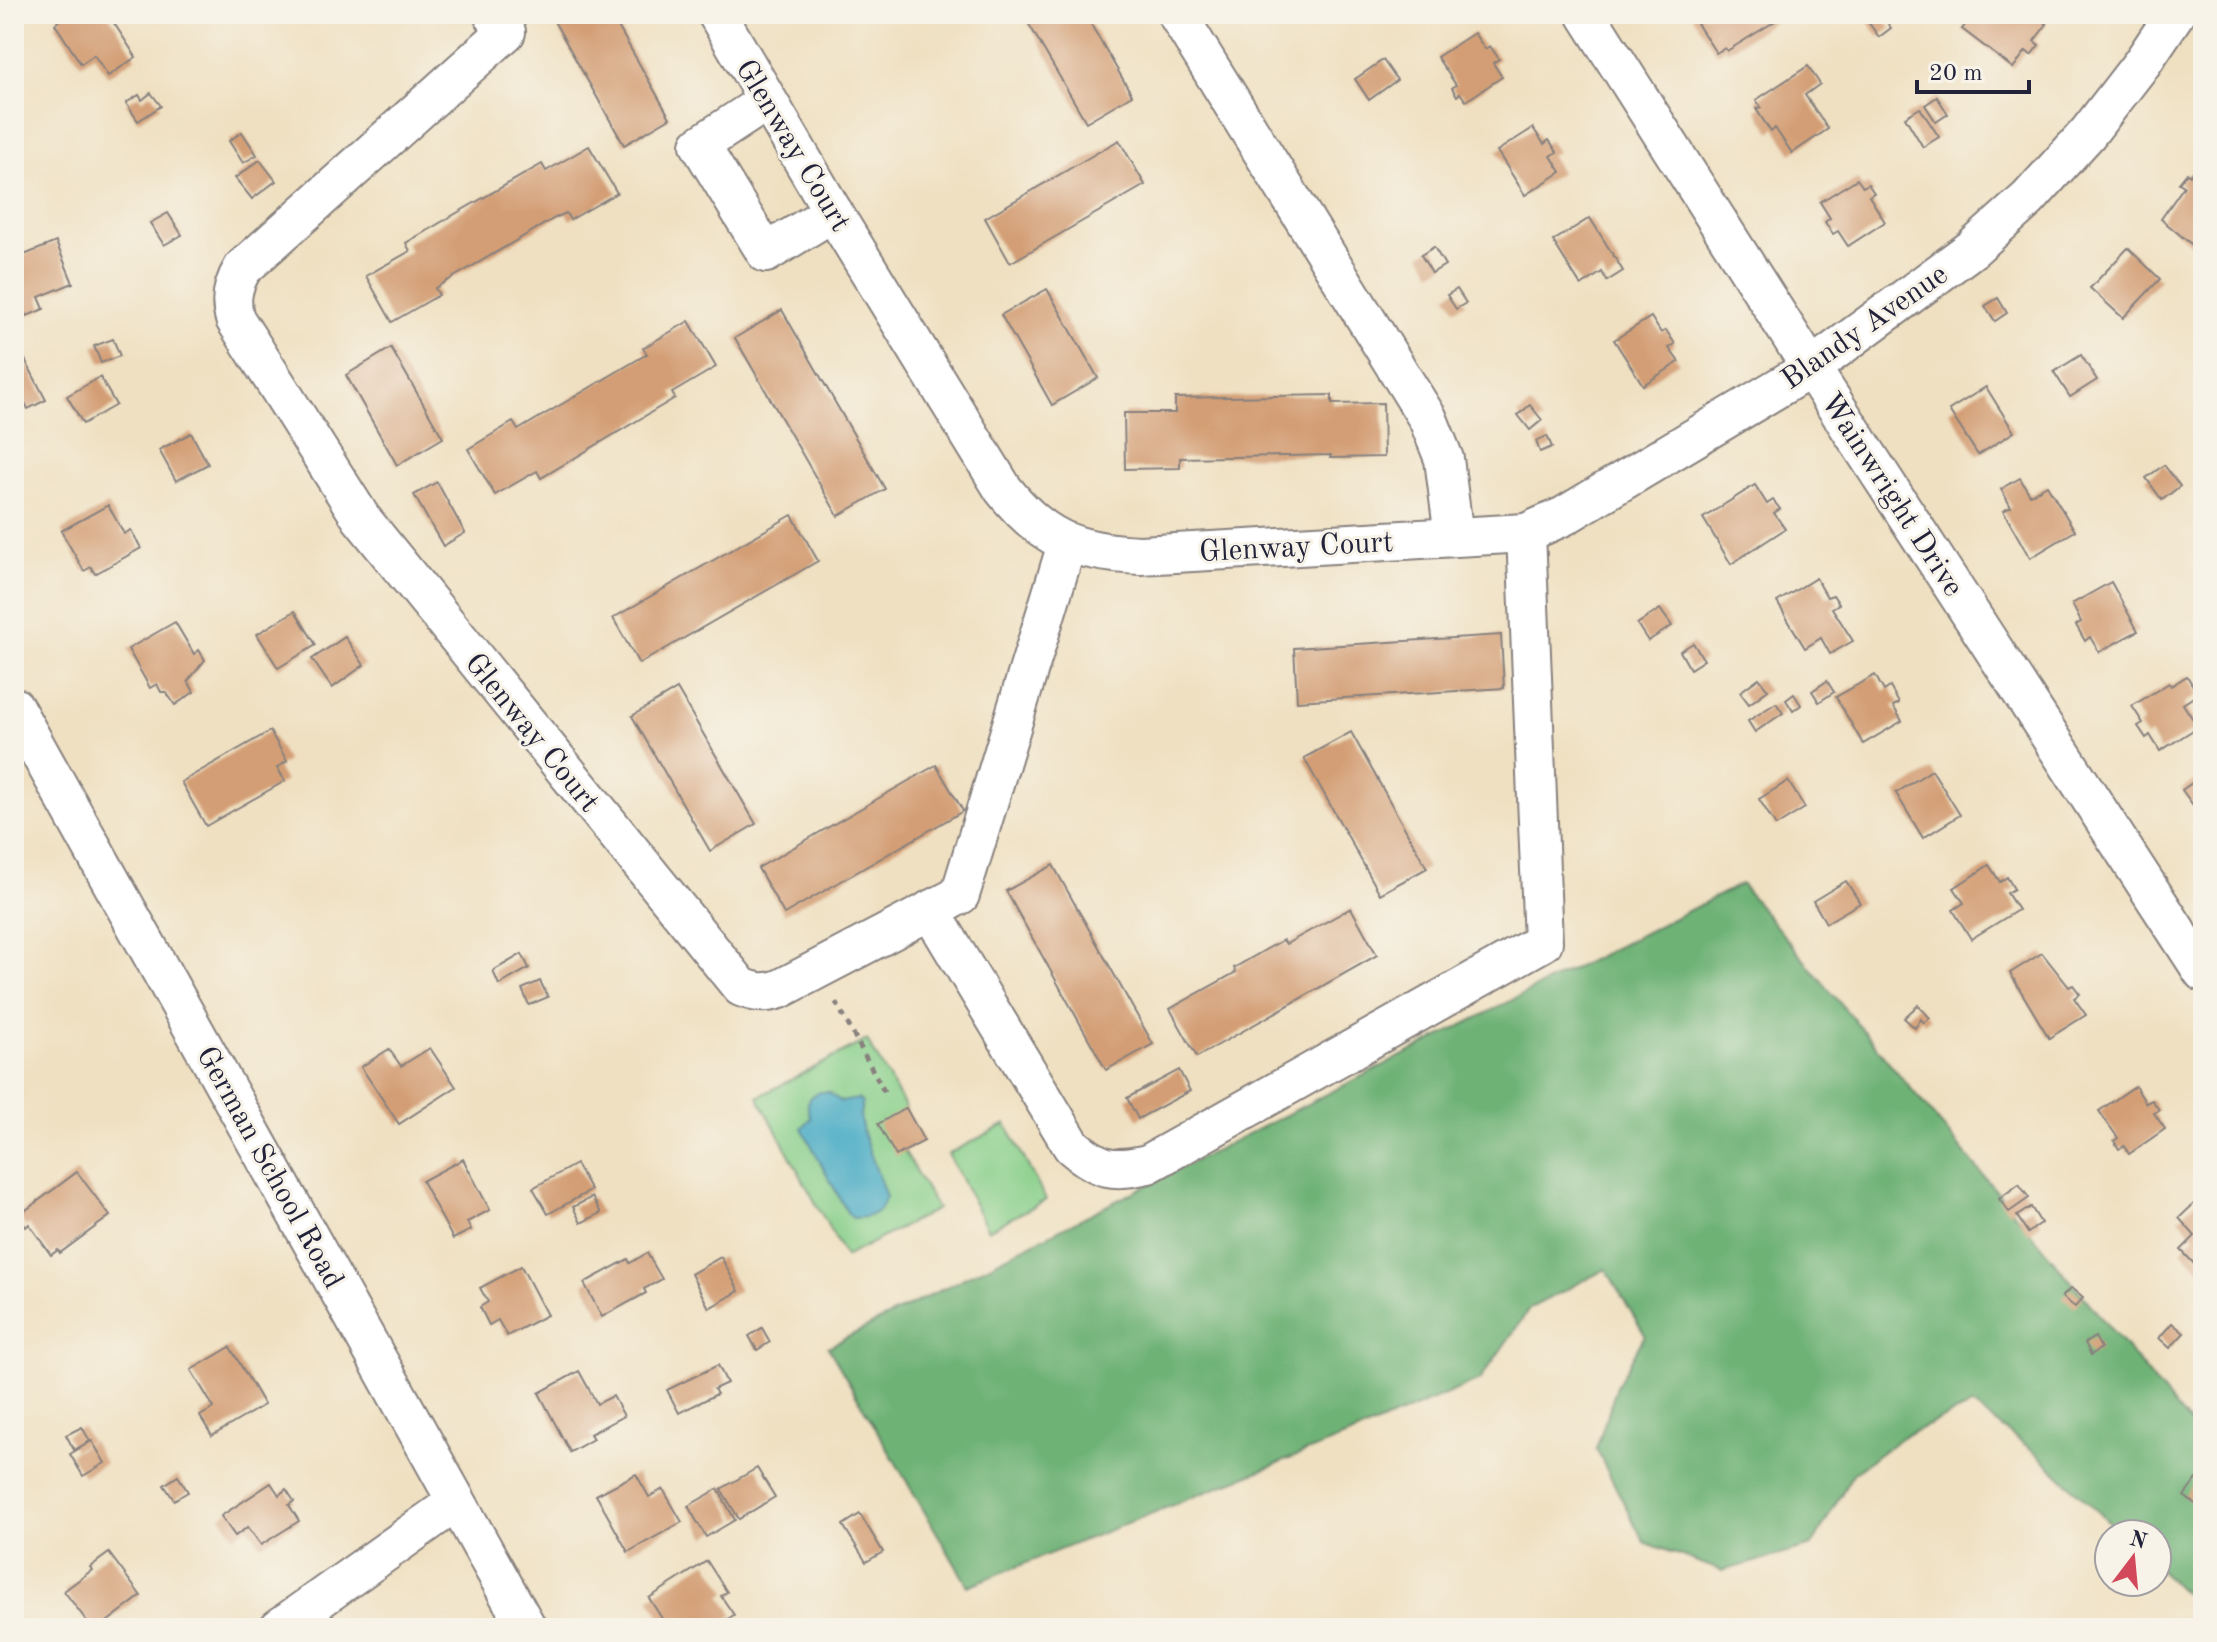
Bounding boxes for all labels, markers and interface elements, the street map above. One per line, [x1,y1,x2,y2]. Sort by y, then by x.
scale bar [1917,44,2029,94]
street label: Glenway Court [729,55,855,237]
text: 20 m [1929,62,1983,86]
street label: Blandy Avenue [1777,259,1954,396]
street label: Wainwright Drive [1814,388,1968,602]
street label: Glenway Court [1198,528,1394,568]
street label: Glenway Court [459,648,604,818]
street label: German School Road [190,1042,348,1294]
north arrow [2093,1518,2173,1598]
text: N [2127,1528,2149,1554]

